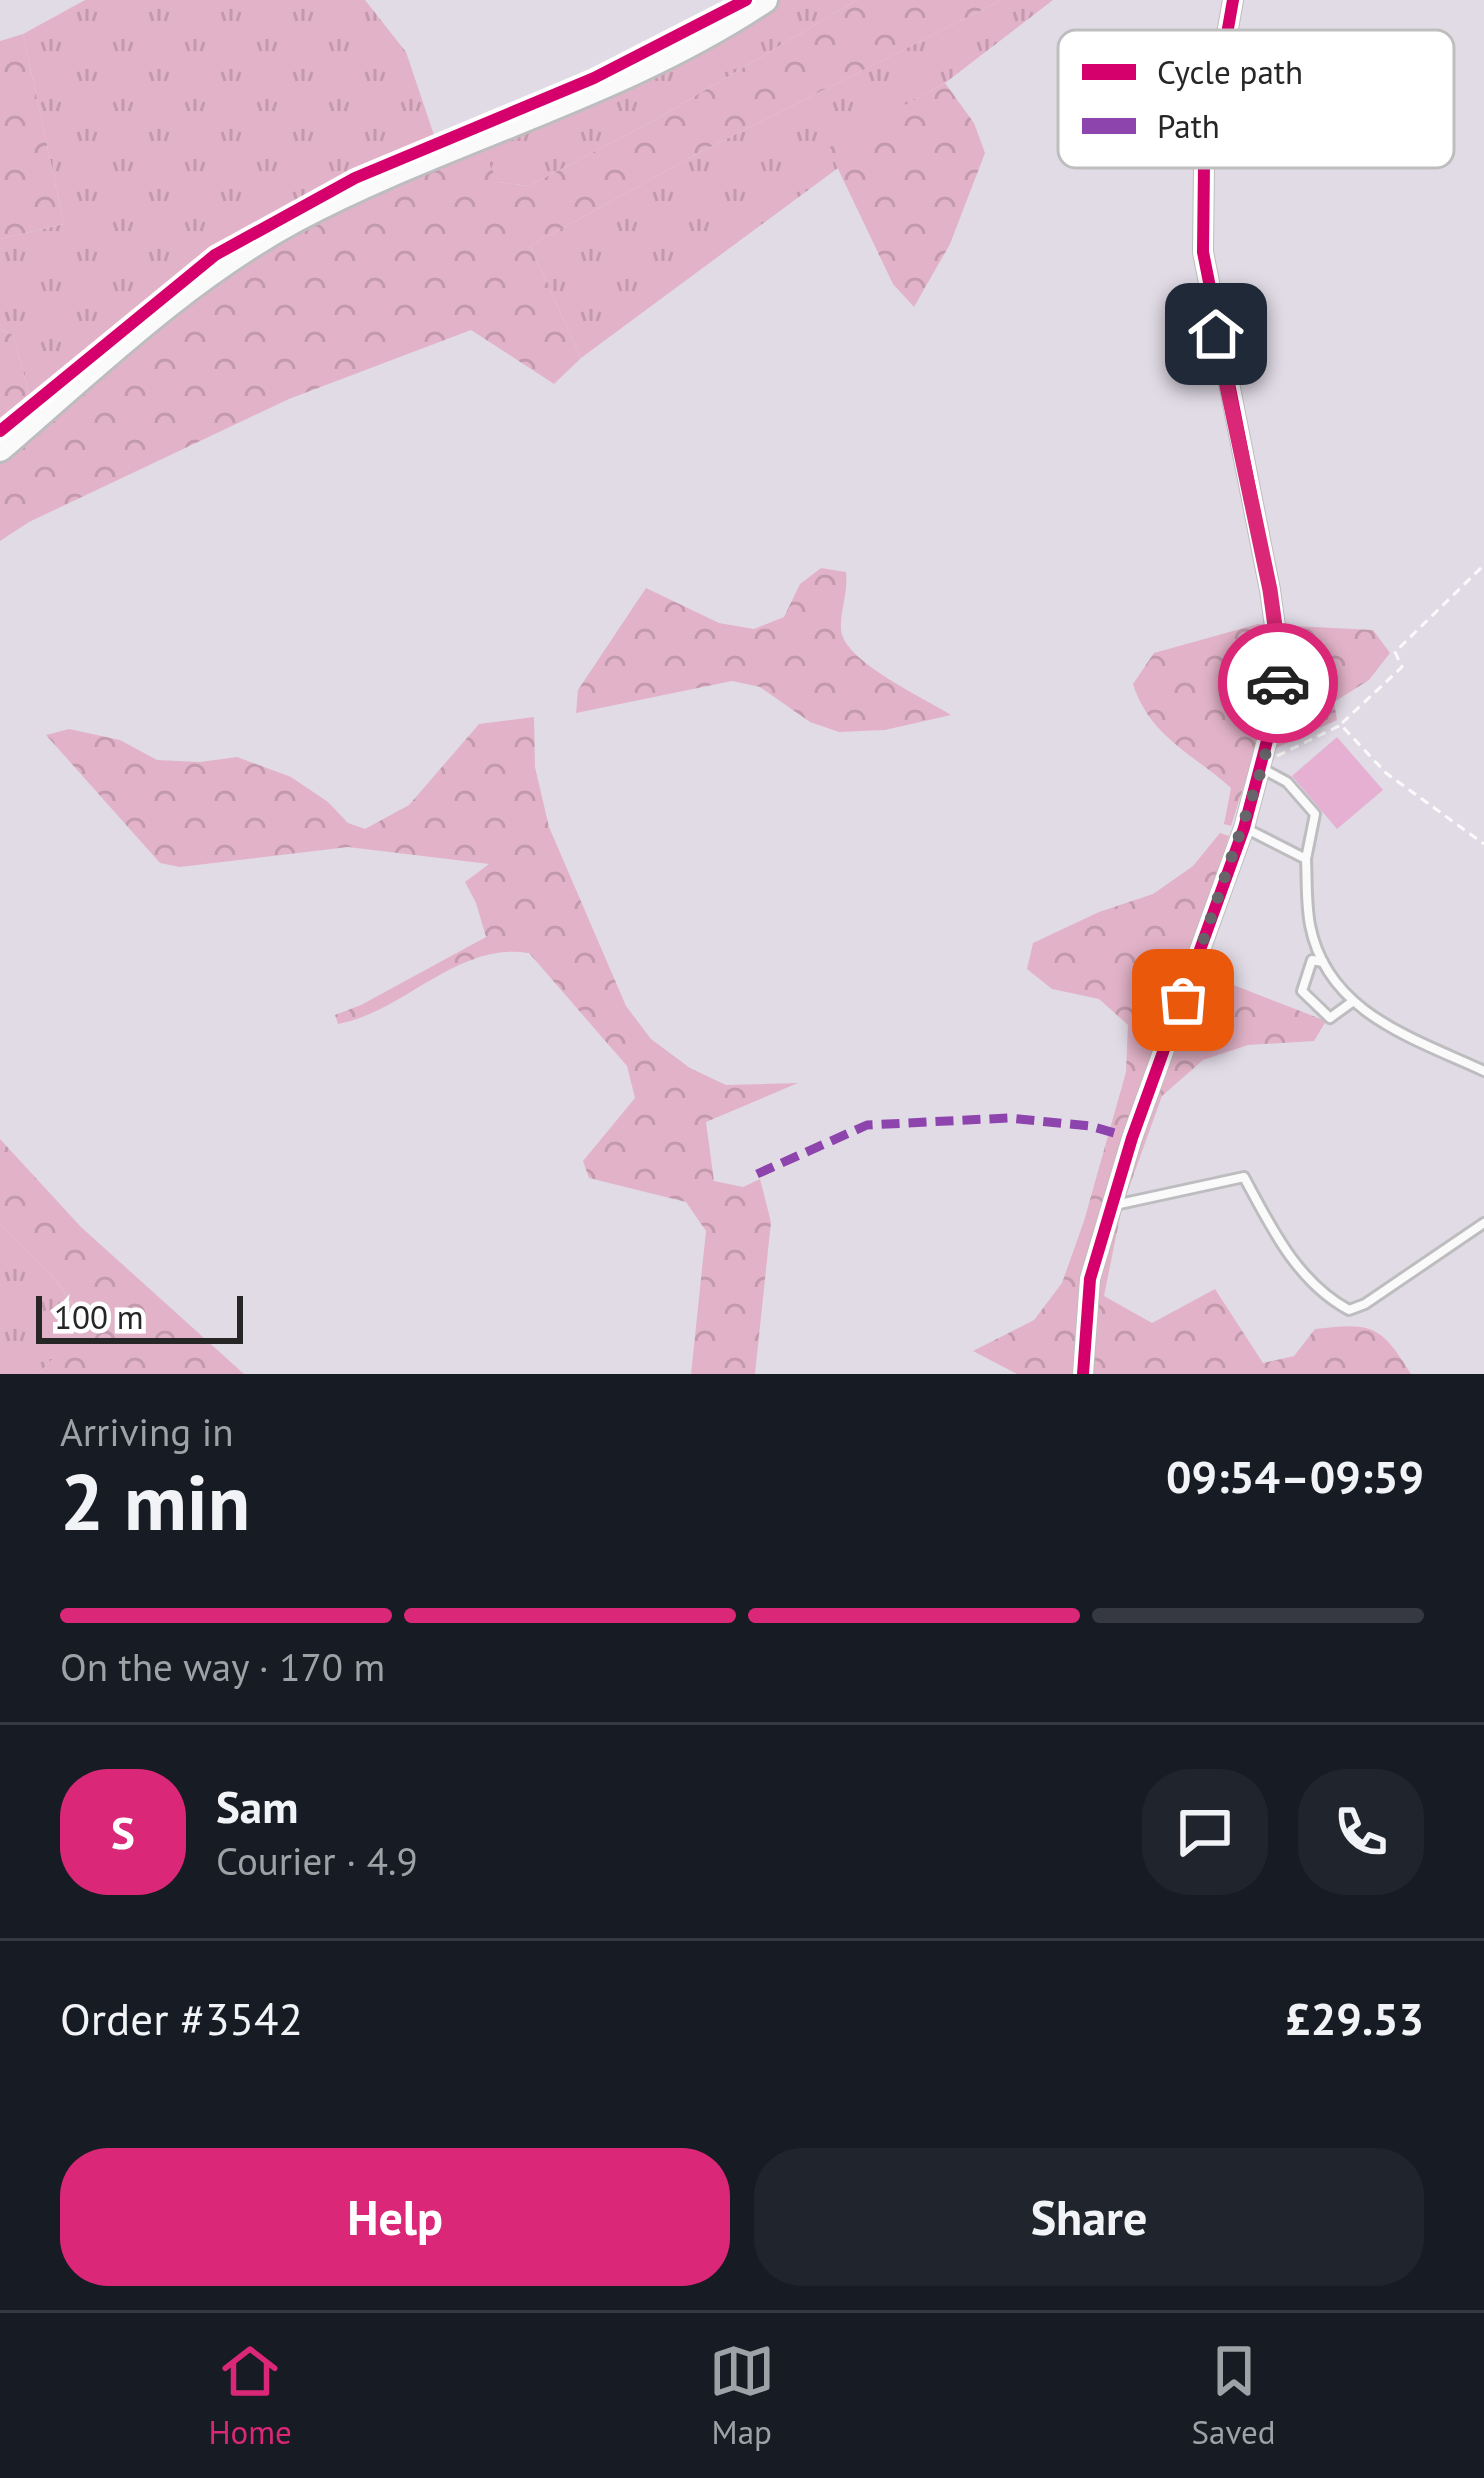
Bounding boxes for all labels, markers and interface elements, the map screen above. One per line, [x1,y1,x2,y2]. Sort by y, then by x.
legend [1058,30,1454,168]
text: Cycle path [1157,50,1303,93]
text: Path [1157,104,1220,147]
pin [1165,283,1267,385]
icon: home [1183,301,1249,367]
courier [1218,623,1338,743]
icon: car [1245,650,1311,716]
pin [1132,949,1234,1051]
icon: bag [1150,967,1216,1033]
scale bar [36,1290,243,1343]
text: 100 m [54,1295,144,1338]
text: Arriving in [60,1406,234,1457]
text: 09:54–09:59 [1166,1447,1424,1505]
text: 2 min [60,1451,250,1552]
text: On the way · 170 m [60,1641,385,1692]
button: chat [1142,1769,1268,1895]
button: phone [1298,1769,1424,1895]
text: Sam [216,1777,298,1835]
text: S [111,1803,135,1861]
text: Courier · 4.9 [216,1835,418,1886]
text: Order #3542 [60,1989,303,2047]
text: £29.53 [1285,1989,1424,2047]
button: Help [60,2148,730,2286]
button: Share [754,2148,1424,2286]
tab: Home [208,2338,292,2453]
tab: Map [709,2338,775,2453]
tab: Saved [1192,2338,1276,2453]

